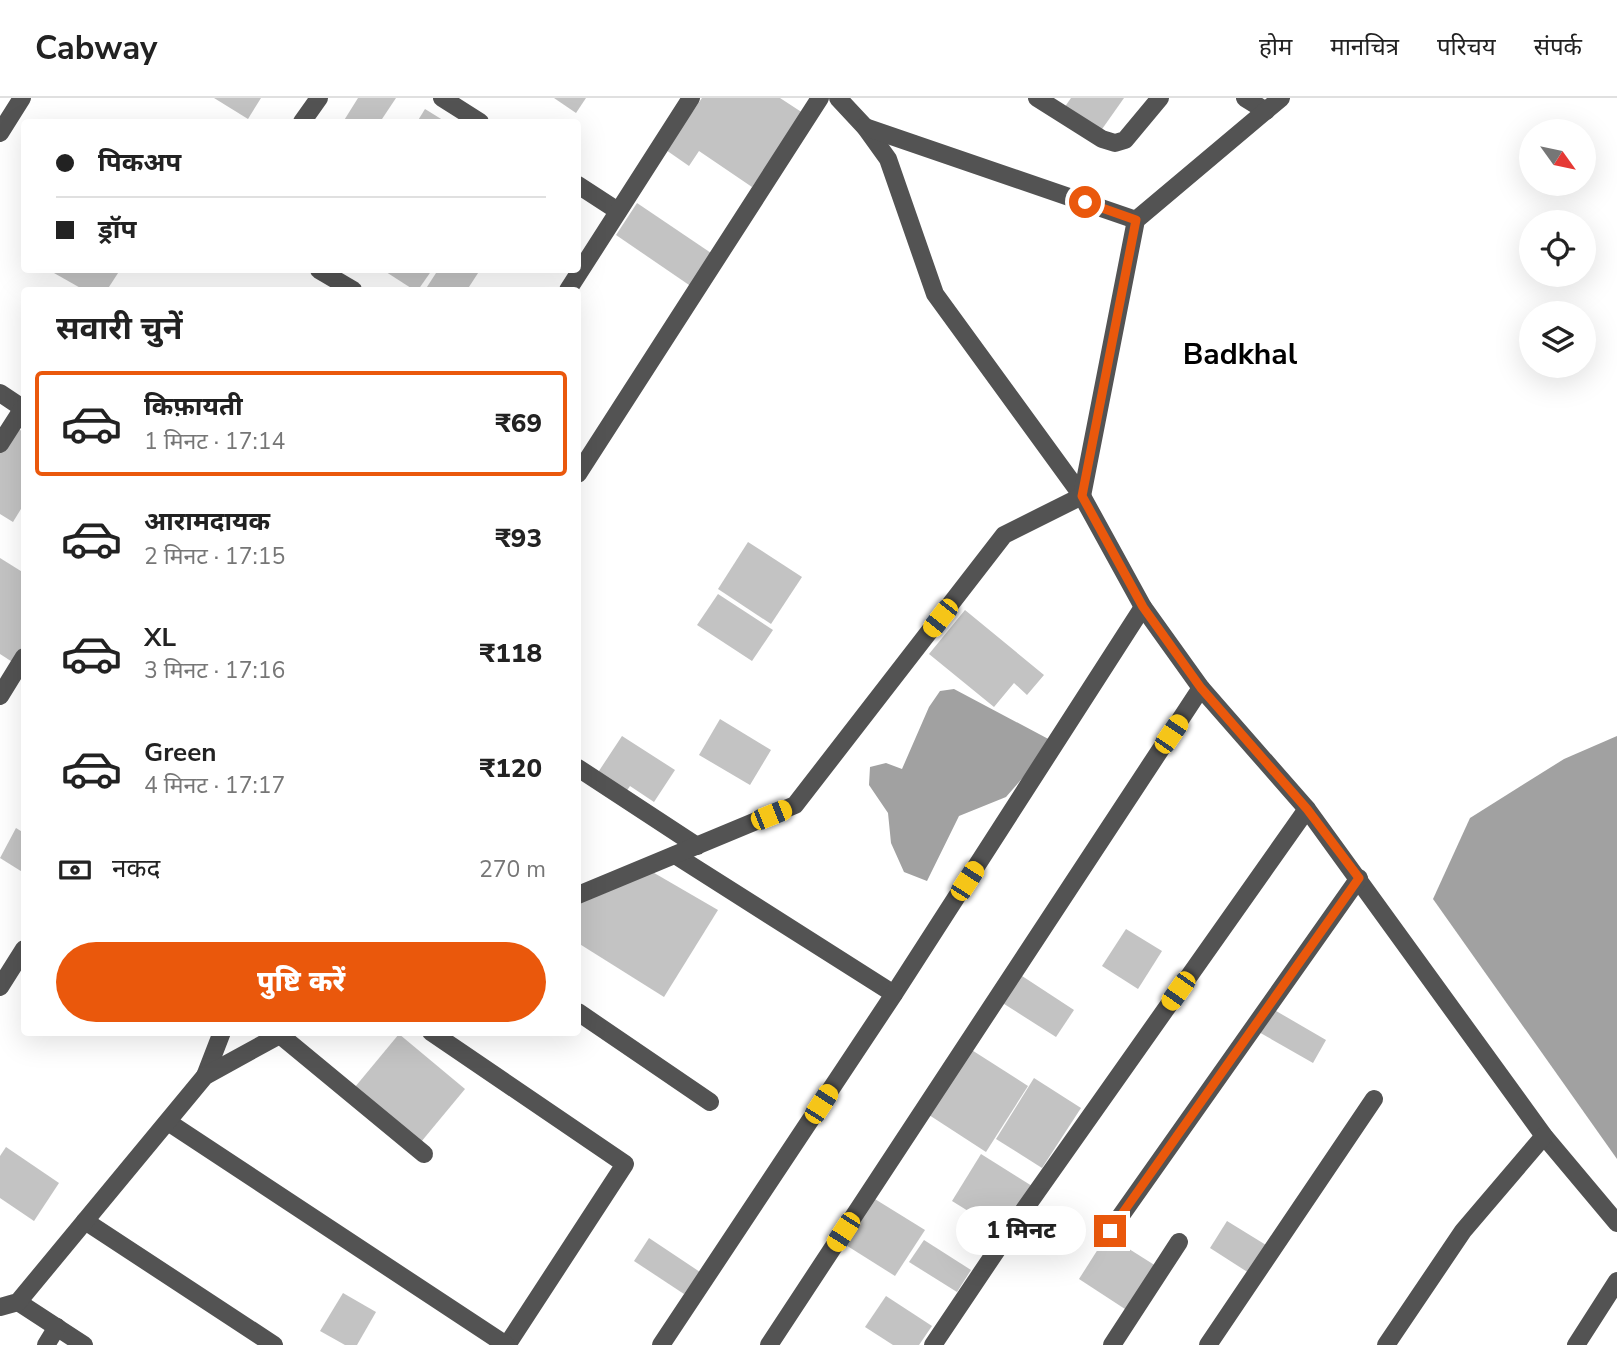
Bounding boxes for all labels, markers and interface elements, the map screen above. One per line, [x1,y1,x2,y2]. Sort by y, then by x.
text: Cabway [35,26,157,71]
text: होम [1259,31,1292,63]
text: मानचित्र [1330,31,1399,63]
text: परिचय [1437,31,1496,63]
text: संपर्क [1534,31,1582,63]
north arrow [1519,119,1596,196]
map controls [1519,119,1596,378]
text: पिकअप [98,145,181,180]
route start [1069,186,1101,218]
button: locate [1519,210,1596,287]
text: ड्रॉप [98,212,136,247]
button: layers [1519,301,1596,378]
text: सवारी चुनें [56,307,182,350]
district label: Badkhal [1183,334,1298,375]
text: किफ़ायती [144,389,243,424]
icon: car [60,392,123,455]
text: ₹69 [495,406,542,441]
text: 1 मिनट · 17:14 [144,426,285,457]
text: आरामदायक [144,504,270,539]
icon: car [60,507,123,570]
text: ₹93 [495,521,542,556]
text: 2 मिनट · 17:15 [144,541,285,572]
car [919,595,962,641]
text: XL [144,620,176,655]
icon: car [60,622,123,685]
text: ₹118 [480,636,542,671]
text: 3 मिनट · 17:16 [144,655,285,686]
car [1151,711,1192,757]
text: Green [144,735,217,770]
icon: car [60,737,123,800]
text: ₹120 [480,751,542,786]
text: 4 मिनट · 17:17 [144,770,285,801]
car [748,797,795,833]
icon: cash [56,851,94,889]
text: नकद [112,851,160,886]
text: 270 m [479,854,546,885]
car [947,858,988,904]
button: पुष्टि करें [56,942,546,1022]
car [1158,968,1199,1014]
car [801,1081,842,1127]
callout: 1 मिनट [956,1206,1086,1256]
car [823,1209,864,1255]
text: 1 मिनट [986,1215,1056,1246]
route end [1094,1215,1126,1247]

